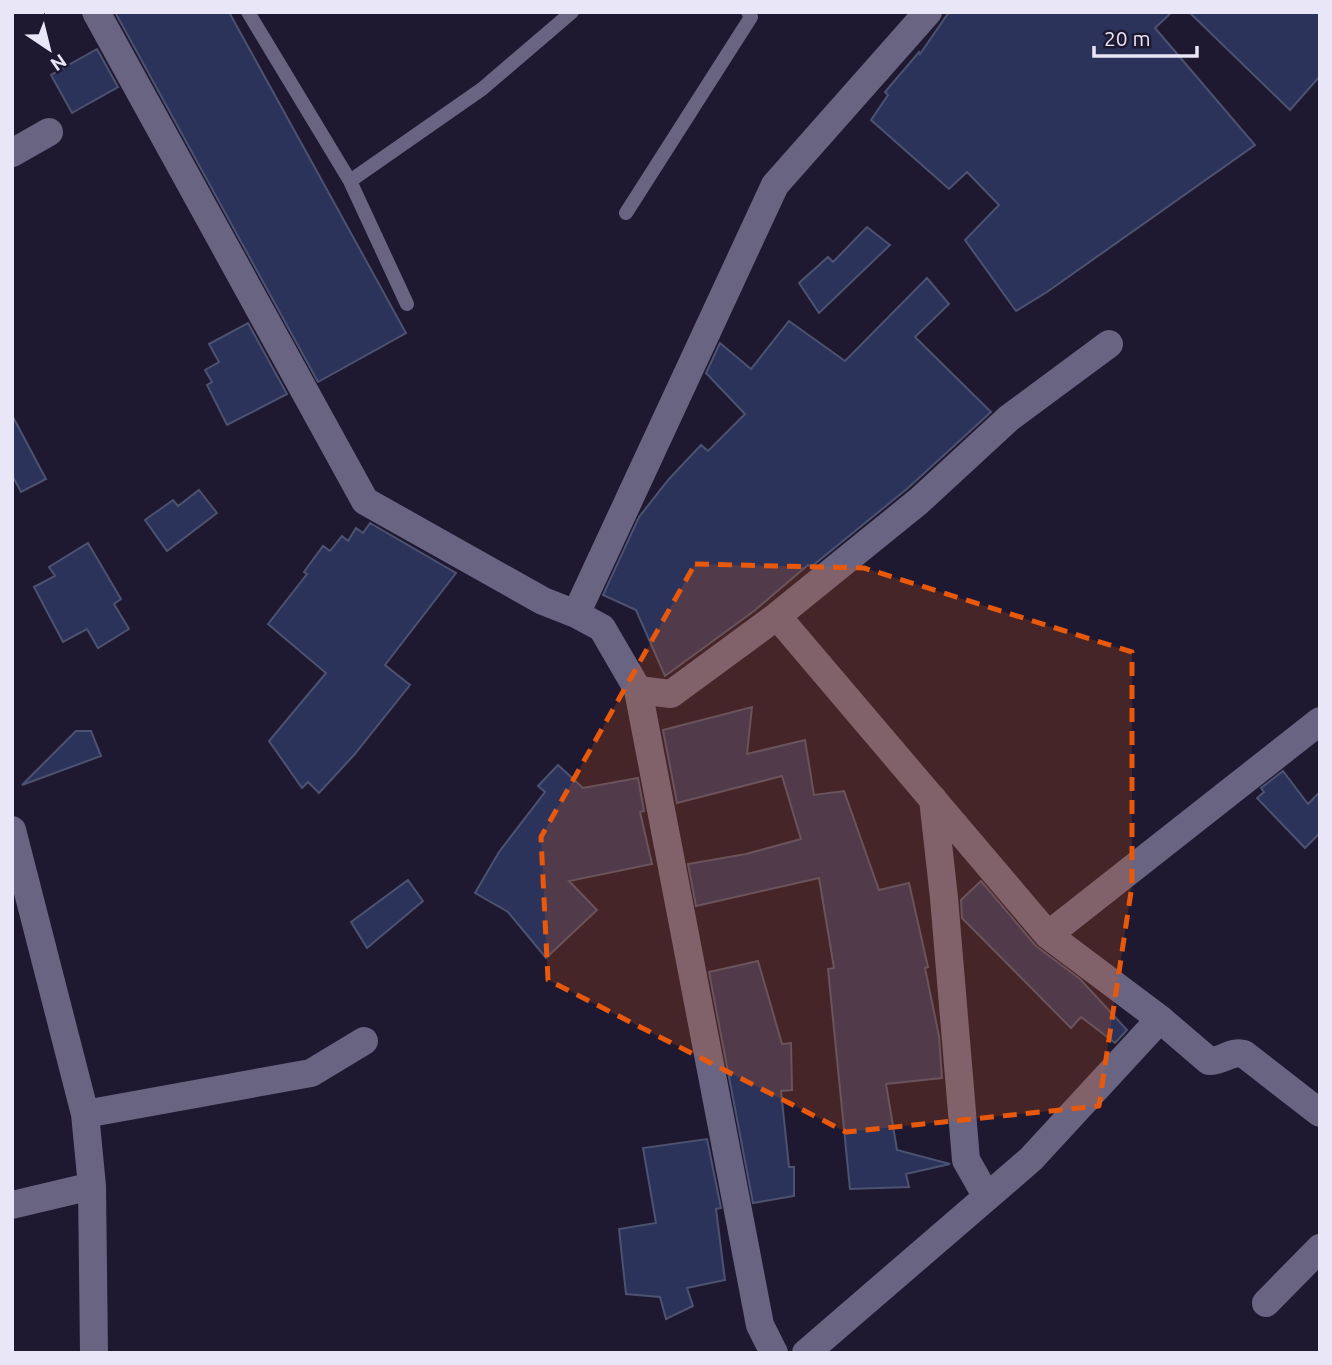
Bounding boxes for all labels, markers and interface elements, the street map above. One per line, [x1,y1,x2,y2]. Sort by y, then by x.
north arrow [14,14,84,84]
scale bar [1094,14,1197,58]
text: 20 m [1104,26,1151,50]
text: N [47,50,71,76]

